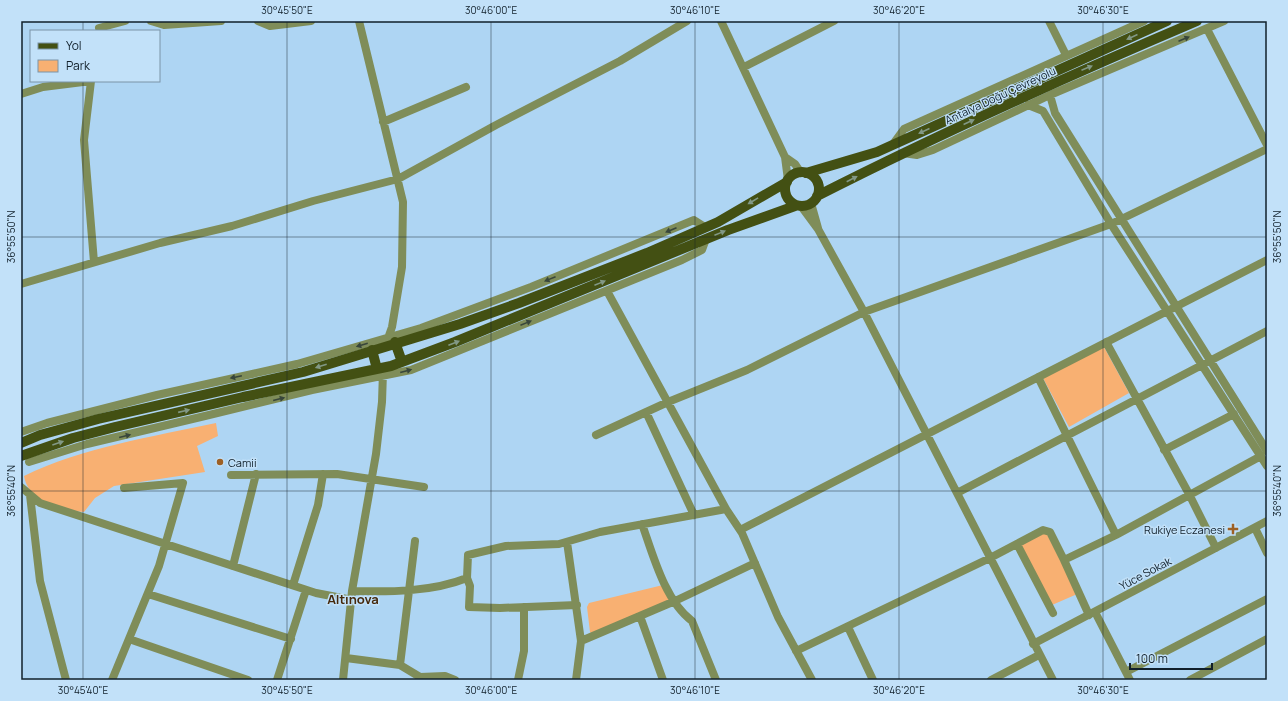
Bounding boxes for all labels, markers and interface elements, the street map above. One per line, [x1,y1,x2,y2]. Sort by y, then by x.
text: 30°45'50"E [261,3,313,17]
text: 30°46'00"E [465,3,517,17]
text: 30°46'10"E [670,3,720,17]
text: 30°46'20"E [873,3,925,17]
text: 30°46'30"E [1077,3,1129,17]
legend [30,30,160,82]
one-way arrow [1126,34,1137,40]
one-way arrow [1178,36,1189,42]
text: Yol [66,37,82,54]
text: Park [66,57,91,74]
street label: Antalya Doğu Çevreyolu [942,63,1058,127]
one-way arrow [1081,65,1093,72]
one-way arrow [963,119,974,125]
one-way arrow [917,128,929,134]
one-way arrow [846,175,857,182]
one-way arrow [747,197,758,204]
text: 36°55'50"N [4,211,18,263]
text: 36°55'50"N [1270,211,1284,263]
one-way arrow [665,227,676,233]
one-way arrow [715,230,727,236]
one-way arrow [544,277,556,283]
one-way arrow [595,279,607,285]
one-way arrow [521,319,533,325]
one-way arrow [449,339,461,345]
one-way arrow [355,342,367,348]
one-way arrow [315,363,327,369]
one-way arrow [400,368,412,374]
one-way arrow [230,375,242,381]
one-way arrow [273,396,285,402]
one-way arrow [177,407,190,413]
one-way arrow [119,432,131,438]
one-way arrow [52,440,64,446]
place label: Camii [228,455,256,470]
marker: Camii [215,457,225,467]
text: 36°55'40"N [4,465,18,517]
text: 36°55'40"N [1270,465,1284,517]
place label: Rukiye Eczanesi [1144,522,1225,537]
marker: Rukiye Eczanesi [1228,524,1238,534]
street label: Yüce Sokak [1116,553,1174,593]
district label: Altınova [327,590,379,608]
scale bar [1130,645,1212,671]
text: 100 m [1136,650,1168,667]
text: 30°45'40"E [58,683,108,697]
text: 30°45'50"E [261,683,313,697]
text: 30°46'00"E [465,683,517,697]
text: 30°46'10"E [670,683,720,697]
text: 30°46'20"E [873,683,925,697]
text: 30°46'30"E [1077,683,1129,697]

